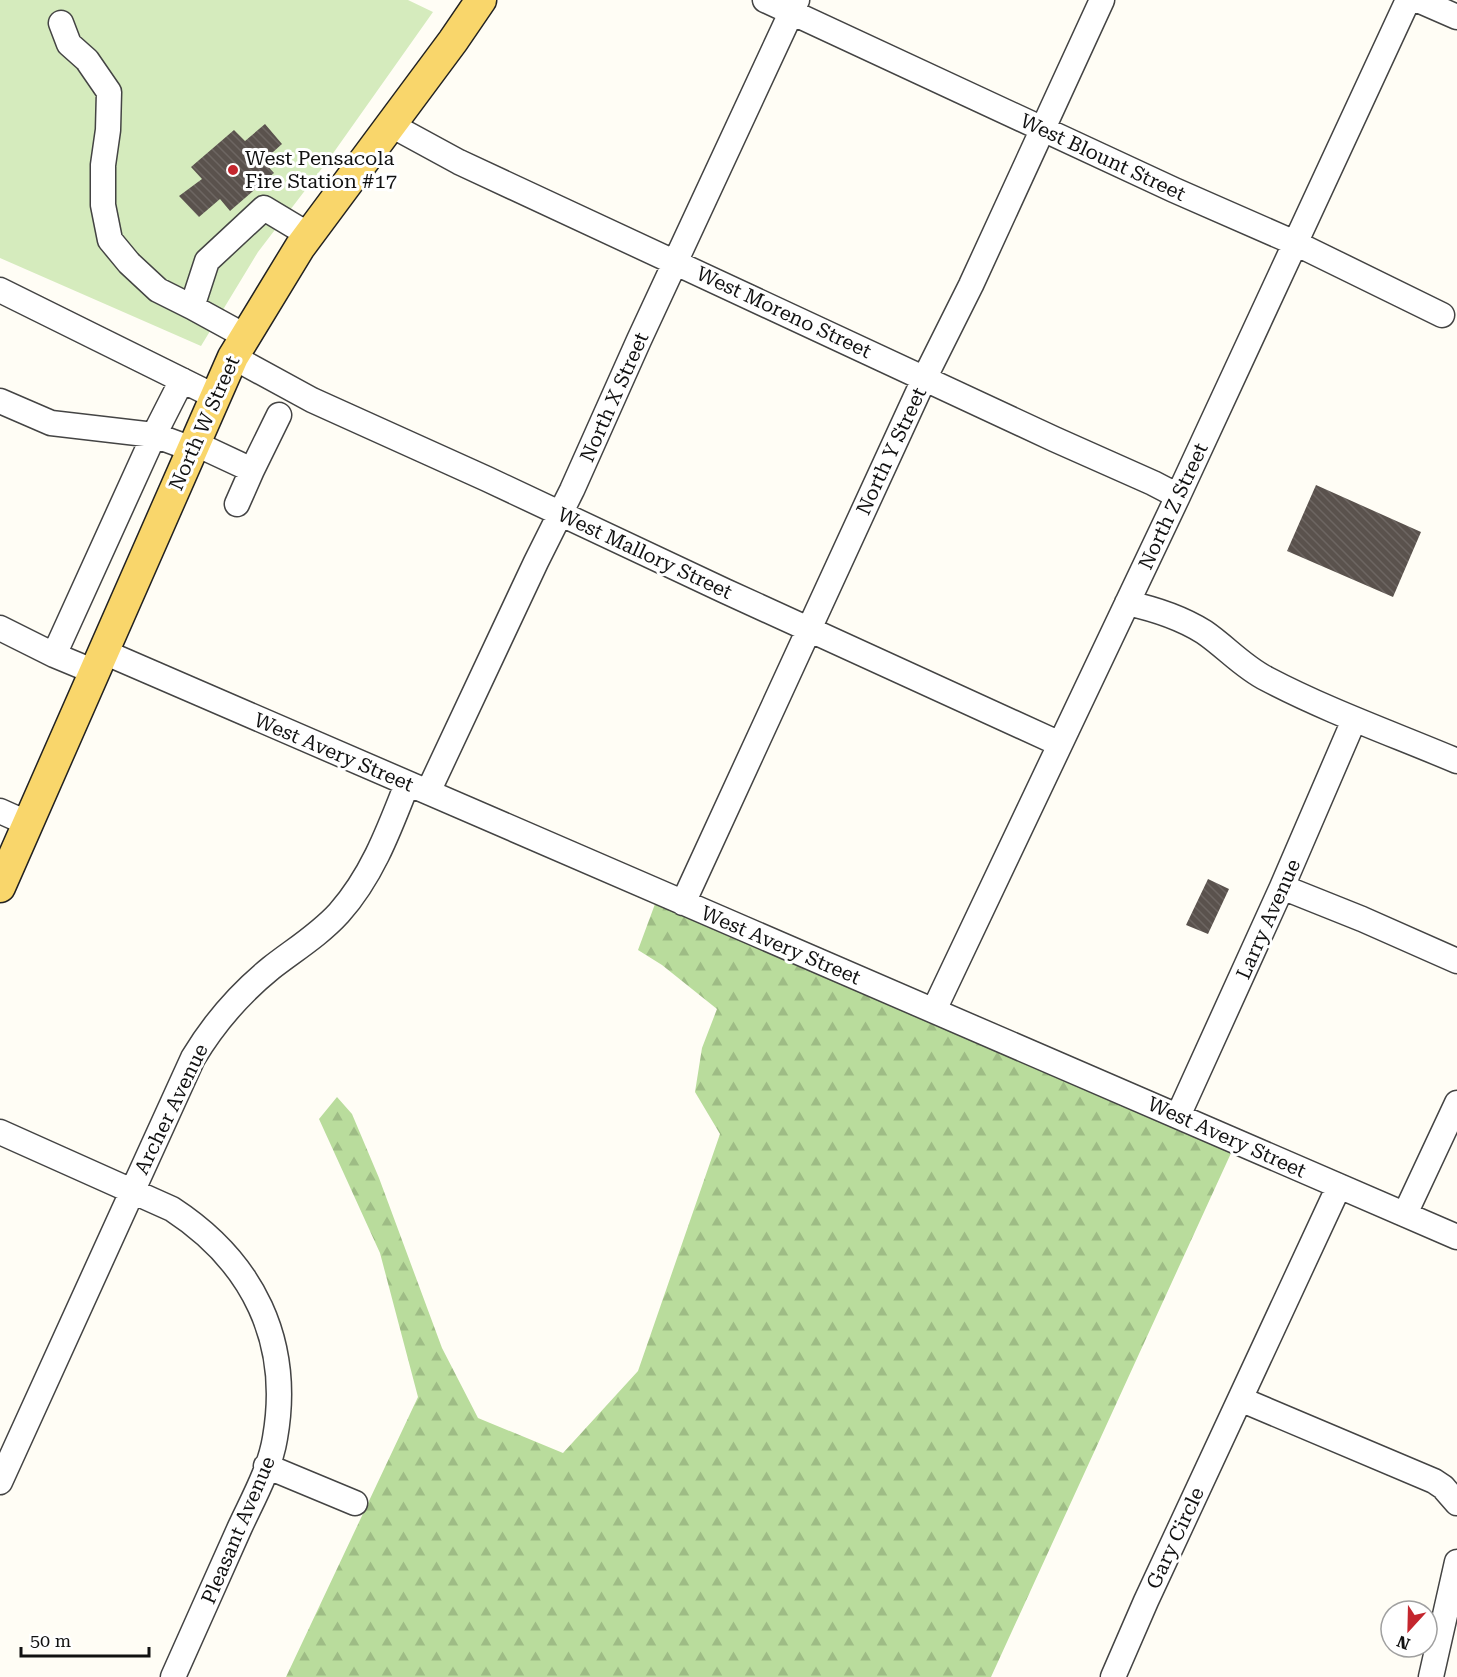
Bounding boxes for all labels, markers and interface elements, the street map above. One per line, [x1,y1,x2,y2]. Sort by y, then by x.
street label: West Blount Street [1017,108,1190,206]
place label: West Pensacola Fire Station #17 [245,146,397,193]
marker: West Pensacola Fire Station #17 [226,163,240,177]
street label: West Moreno Street [693,261,876,363]
street label: North X Street [575,328,654,465]
street label: North W Street [164,352,245,494]
street label: North Y Street [851,383,931,519]
street label: North Z Street [1133,438,1213,573]
street label: West Mallory Street [554,502,737,604]
street label: West Avery Street [251,708,418,797]
street label: Larry Avenue [1231,855,1305,983]
street label: West Avery Street [698,901,865,990]
street label: Archer Avenue [129,1040,213,1178]
street label: West Avery Street [1144,1091,1310,1183]
street label: Pleasant Avenue [196,1453,280,1607]
street label: Gary Circle [1141,1483,1209,1593]
north arrow [1379,1599,1439,1659]
scale bar [21,1620,148,1658]
text: 50 m [30,1630,71,1651]
text: N [1394,1631,1413,1654]

